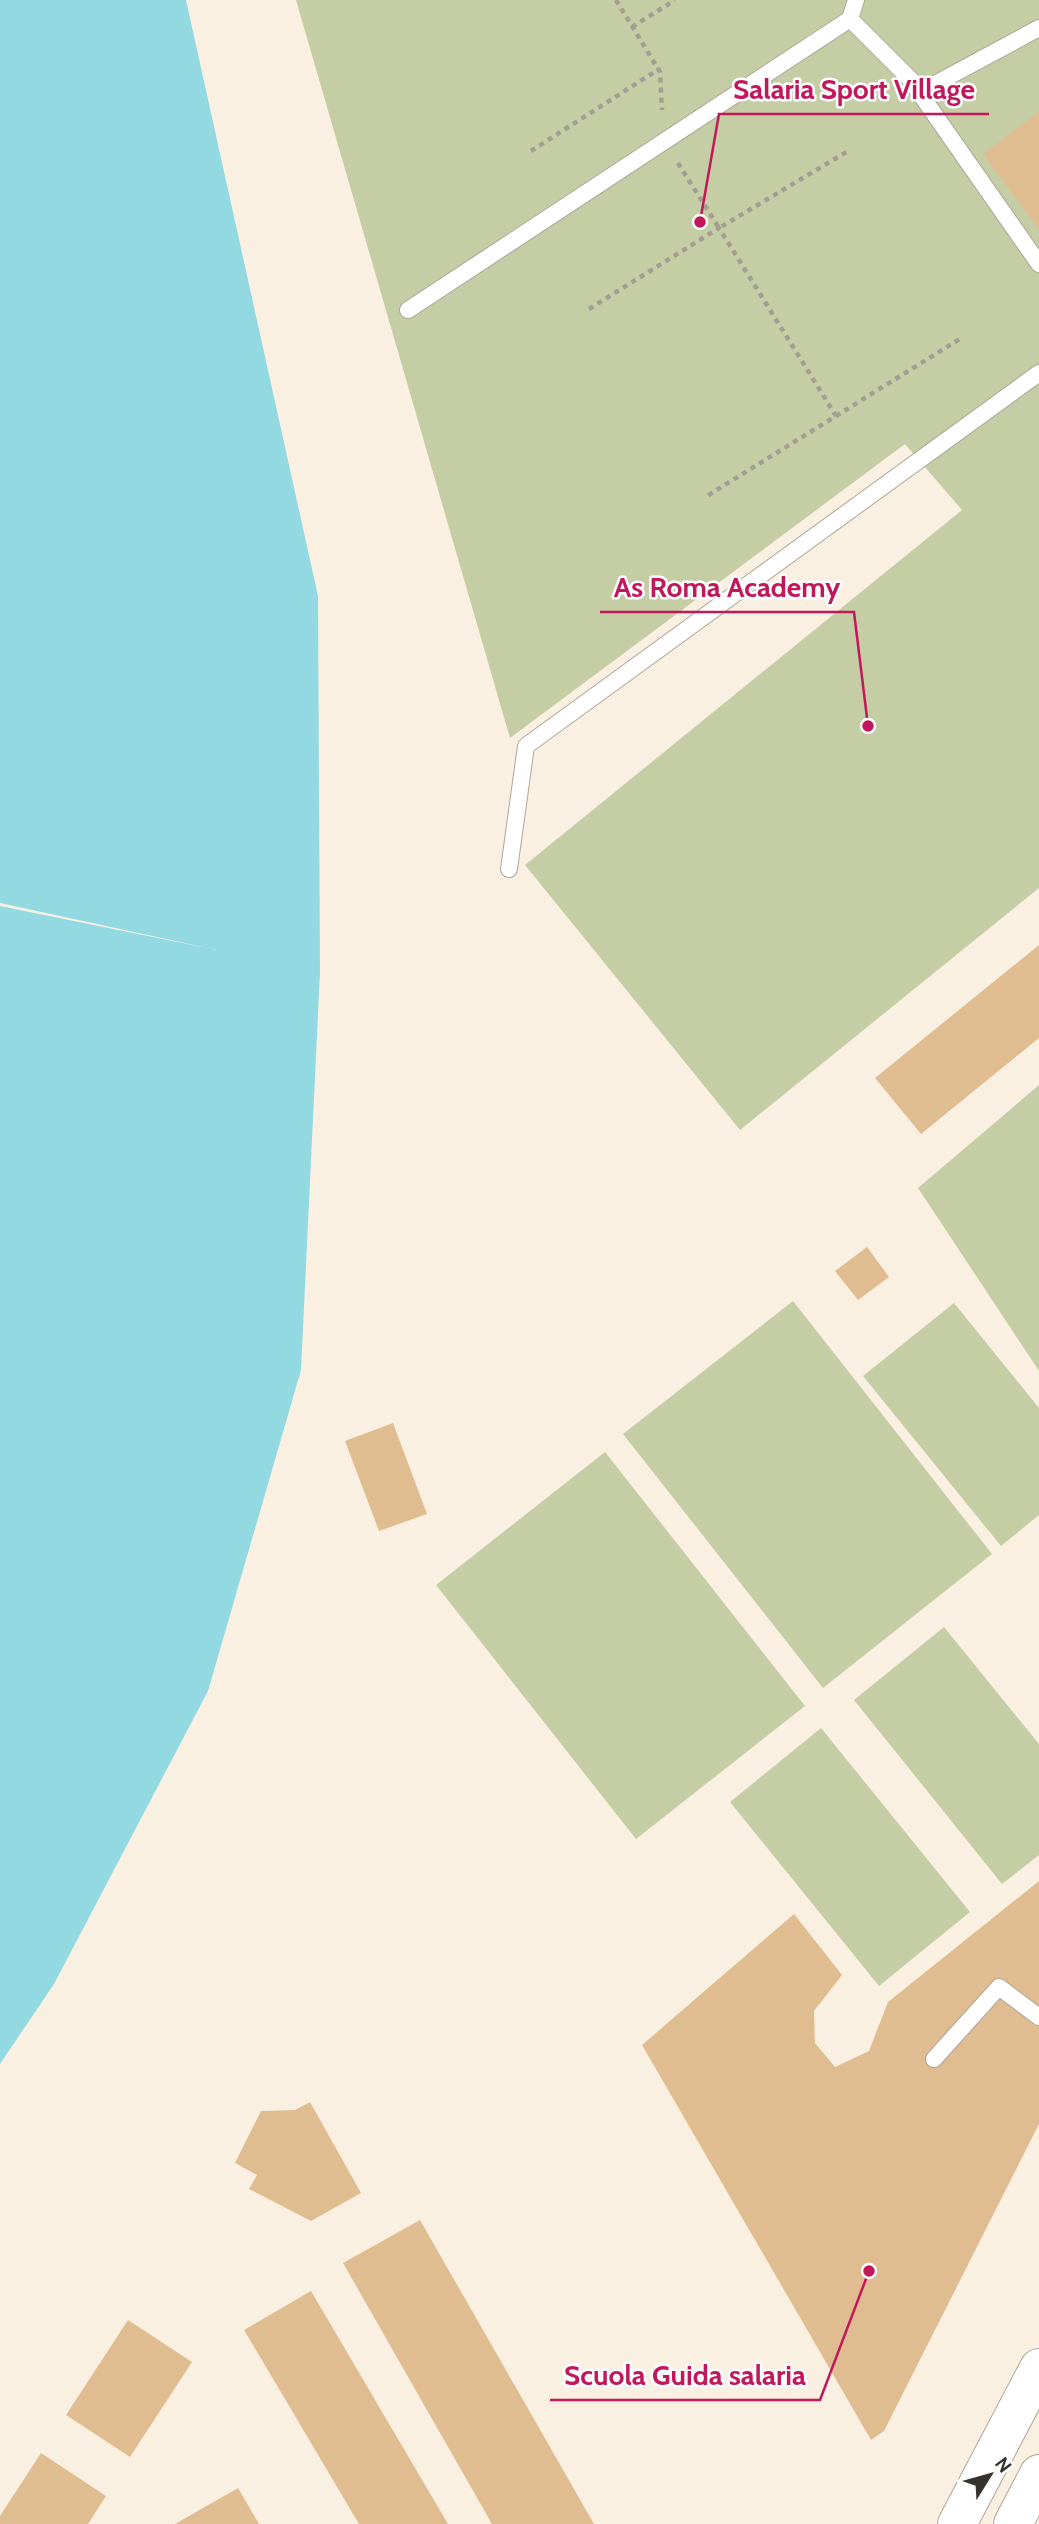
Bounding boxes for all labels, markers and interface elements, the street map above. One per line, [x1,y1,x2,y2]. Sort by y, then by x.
callout: Salaria Sport Village [719,65,989,114]
text: Salaria Sport Village [733,72,975,106]
callout: As Roma Academy [600,563,854,612]
text: As Roma Academy [614,570,840,604]
callout: Scuola Guida salaria [550,2351,820,2400]
text: Scuola Guida salaria [564,2358,806,2392]
north arrow [955,2440,1025,2510]
text: N [990,2453,1016,2477]

